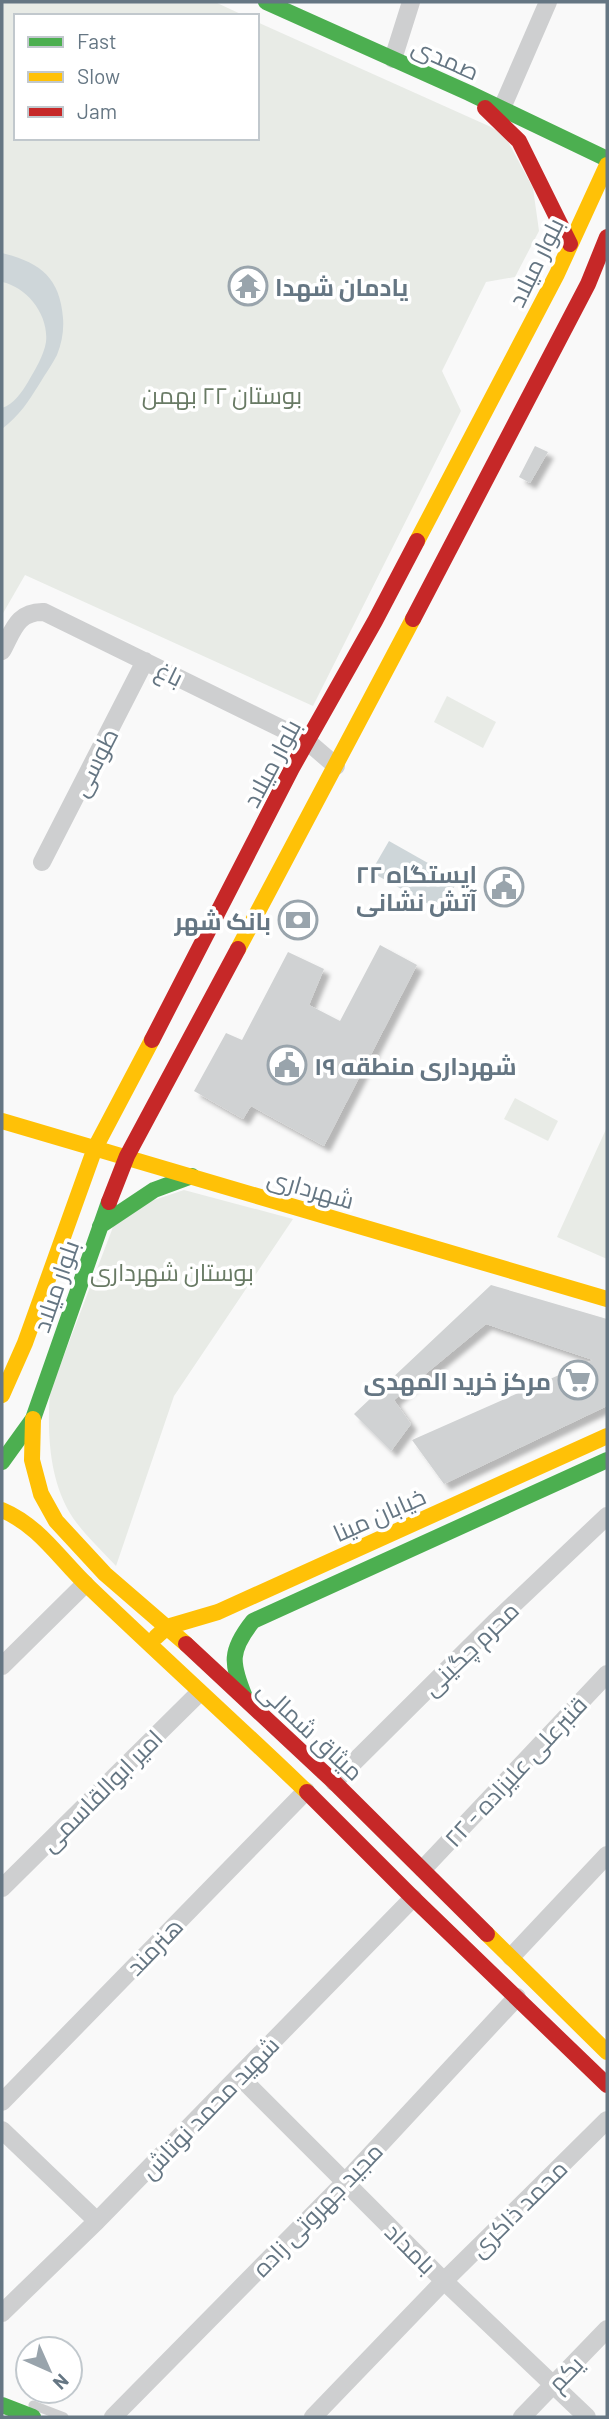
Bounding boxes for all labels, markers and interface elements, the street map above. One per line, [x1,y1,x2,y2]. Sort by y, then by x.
legend [14,14,259,140]
text: Fast [77,28,117,53]
street label: صمدی [408,30,484,86]
text: Slow [77,63,120,88]
text: Jam [77,98,117,123]
street label: بلوار میلاد [501,213,569,311]
temple icon: یادمان شهدا [227,265,269,307]
place label: یادمان شهدا [275,272,409,302]
park label: بوستان ۲۲ بهمن [142,380,302,410]
street label: باغ [150,654,188,695]
street label: بلوار میلاد [236,714,306,812]
street label: طوسی [65,723,124,801]
place label: ایستگاه ۲۲ آتش نشانی [356,859,477,917]
public building icon: ایستگاه ۲۲ آتش نشانی [483,866,525,908]
bank icon: بانک شهر [277,899,319,941]
place label: بانک شهر [174,906,271,936]
public building icon: شهرداری منطقه ۱۹ [266,1044,308,1086]
place label: شهرداری منطقه ۱۹ [314,1051,517,1081]
street label: شهرداری [264,1162,358,1215]
street label: بلوار میلاد [26,1236,84,1336]
park label: بوستان شهرداری [90,1257,254,1287]
supermarket icon: مرکز خرید المهدی [557,1359,599,1401]
place label: مرکز خرید المهدی [363,1366,551,1396]
street label: خیابان مینا [328,1481,430,1548]
street label: محرم چگینی [416,1595,526,1703]
street label: میثاق شمالی [251,1674,370,1787]
street label: قنبرعلی علیزاده - ۲۲ [438,1690,593,1853]
street label: امیر ابوالقاسمی [34,1723,169,1858]
street label: هنرمند [120,1911,188,1981]
street label: شهید محمد نوتاش [134,2030,285,2185]
street label: مجید جهروتی زاده [246,2136,389,2283]
street label: محمد ذاکری [463,2153,573,2263]
street label: بامداد [380,2217,442,2279]
north arrow [14,2335,84,2405]
street label: یکم [541,2349,591,2399]
text: N [49,2370,74,2395]

